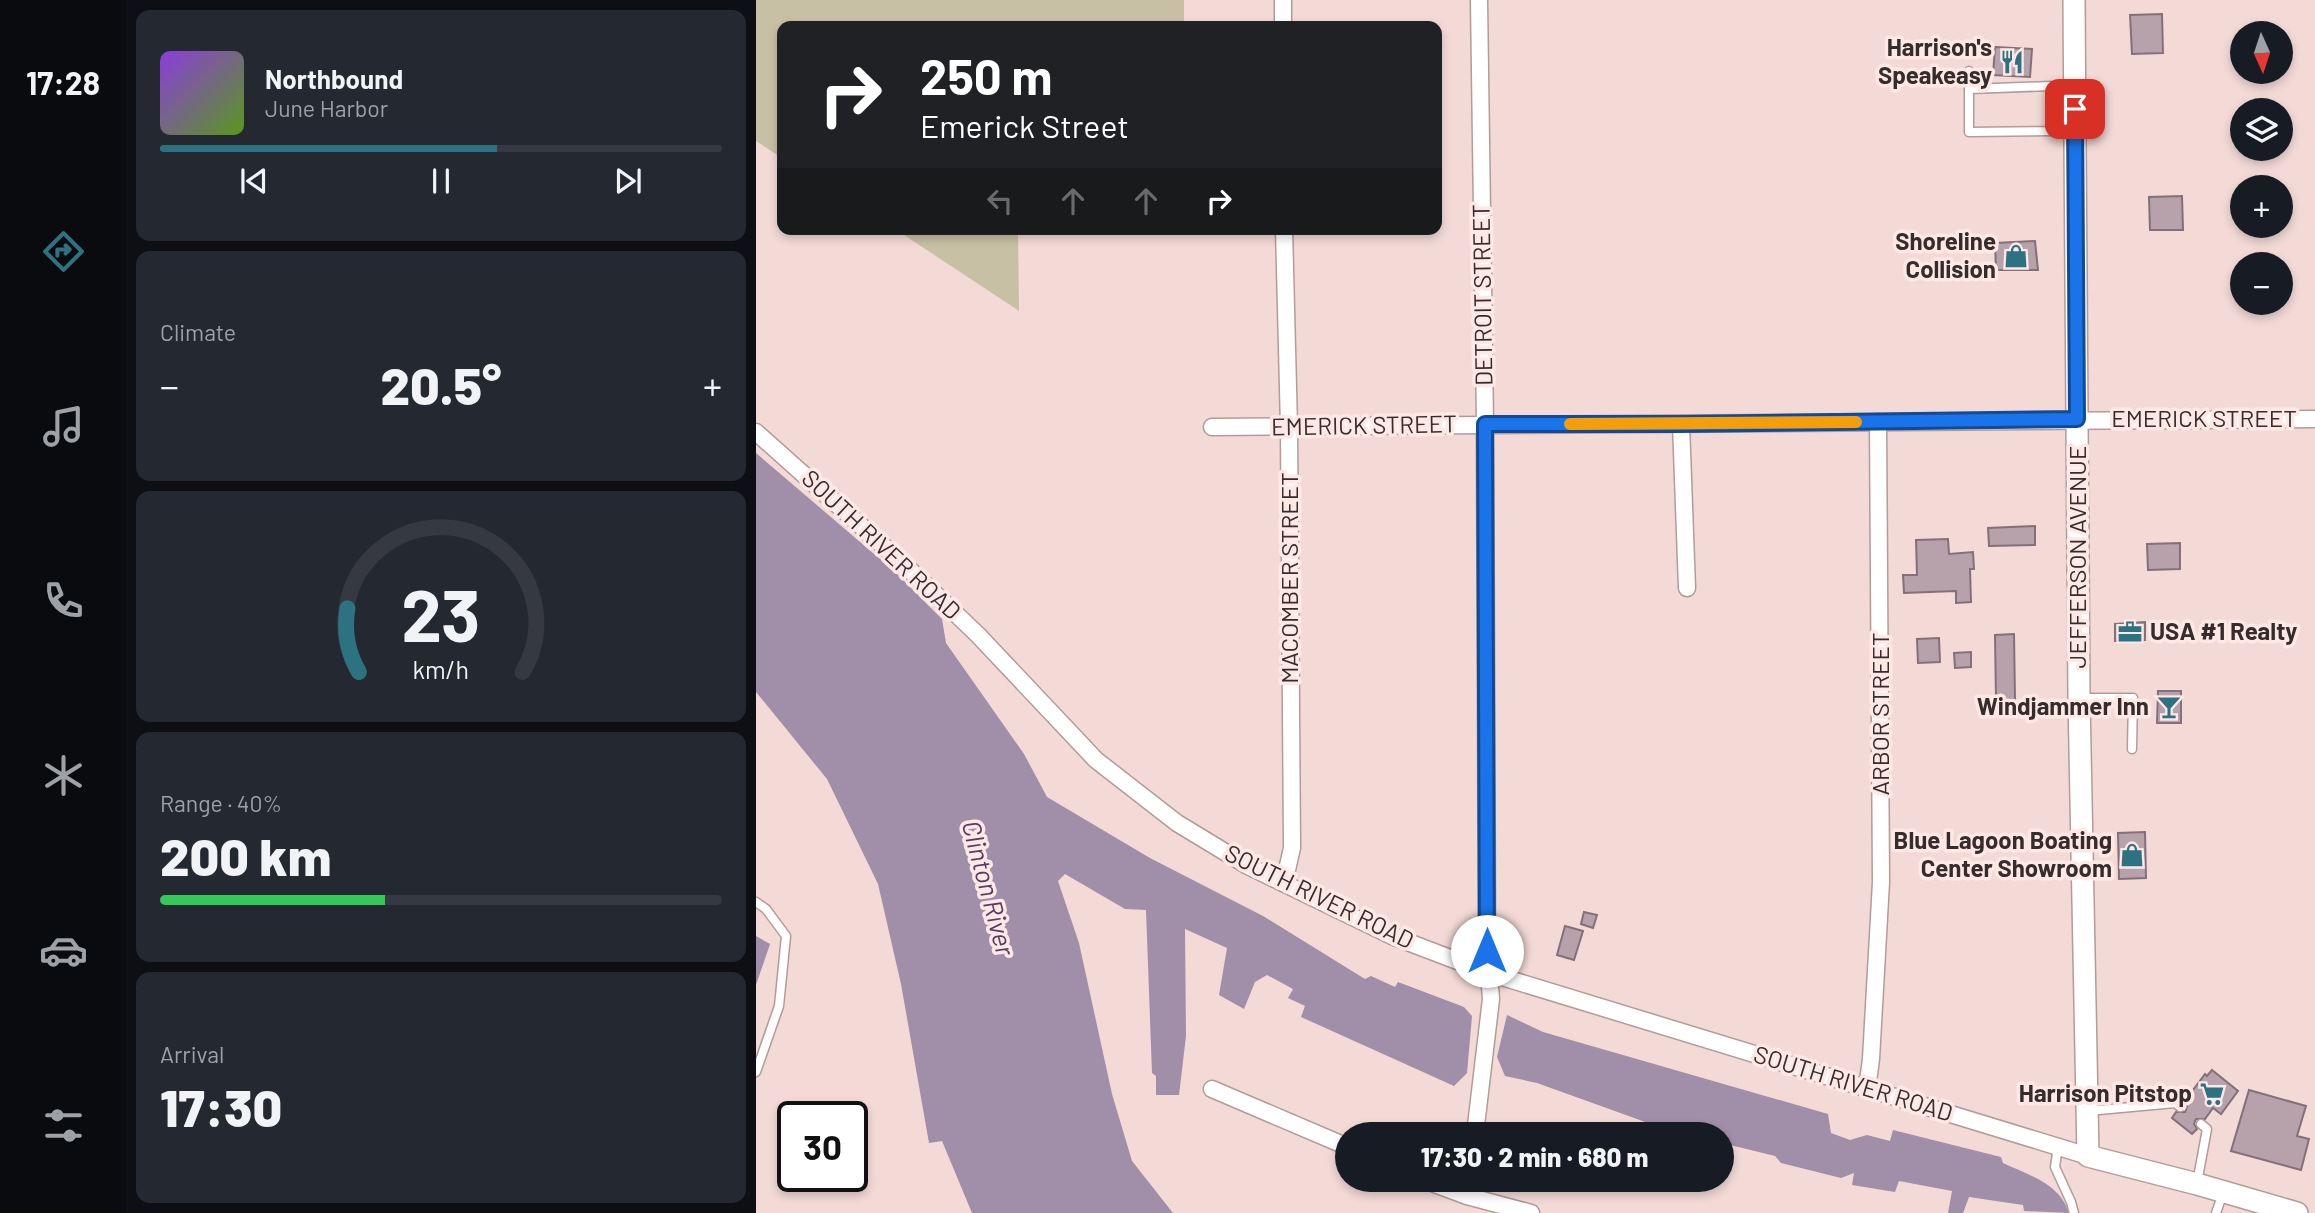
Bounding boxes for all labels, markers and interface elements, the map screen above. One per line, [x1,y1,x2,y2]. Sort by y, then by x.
north arrow [2230,21,2292,84]
map controls [2230,21,2293,315]
place label: Harrison's Speakeasy [1878,32,1992,89]
text: 250 m [920,46,1053,105]
restaurant icon: Harrison's Speakeasy [1998,48,2026,76]
icon: right [805,49,896,140]
text: 17:28 [26,63,100,101]
text: Northbound [265,63,403,94]
pin [2045,79,2105,139]
icon: arrive [2056,90,2094,128]
text: June Harbor [265,94,388,122]
button: layers [2230,98,2293,161]
text: Emerick Street [920,106,1129,144]
icon: previous [235,162,273,200]
icon: pause [422,162,460,200]
icon: next [609,162,647,200]
button: + [2230,175,2293,238]
icon: left [981,182,1019,220]
icon: ahead [1054,182,1092,220]
icon: ahead [1127,182,1165,220]
icon: right [1200,182,1238,220]
street label: DETROIT STREET [1465,204,1498,386]
place label: Shoreline Collision [1895,226,1996,283]
icon: directions [39,227,88,276]
shop icon: Shoreline Collision [2002,242,2030,270]
button: − [2230,252,2293,315]
text: Climate [160,318,236,346]
text: 20.5° [380,353,502,415]
text: − [160,362,179,408]
text: + [703,362,722,408]
icon: music [39,402,88,451]
street label: EMERICK STREET [2111,403,2297,432]
street label: EMERICK STREET [1271,408,1457,441]
street label: JEFFERSON AVENUE [2062,446,2091,668]
street label: SOUTH RIVER ROAD [797,463,967,625]
street label: MACOMBER STREET [1274,472,1303,684]
text: 23 [401,570,481,658]
icon: phone [39,576,88,625]
place label: USA #1 Realty [2150,616,2297,645]
office icon: USA #1 Realty [2116,618,2144,646]
street label: ARBOR STREET [1865,632,1894,796]
text: km/h [413,654,469,684]
place label: Windjammer Inn [1977,691,2149,720]
bar icon: Windjammer Inn [2155,693,2183,721]
icon: climate [39,751,88,800]
text: Range · 40% [160,789,282,817]
water label: Clinton River [957,817,1023,959]
text: 200 km [160,824,331,886]
place label: Blue Lagoon Boating Center Showroom [1894,825,2112,882]
street label: SOUTH RIVER ROAD [1221,837,1419,954]
shop icon: Blue Lagoon Boating Center Showroom [2118,841,2146,869]
position arrow [1450,914,1524,988]
icon: car [39,926,88,975]
street label: SOUTH RIVER ROAD [1751,1039,1956,1127]
text: Arrival [160,1040,224,1068]
text: 17:30 [160,1075,282,1137]
place label: Harrison Pitstop [2019,1078,2192,1107]
supermarket icon: Harrison Pitstop [2198,1080,2226,1108]
icon: filters [39,1101,88,1150]
speed limit sign: 30 [777,1101,868,1192]
text: 17:30 · 2 min · 680 m [1421,1141,1648,1172]

